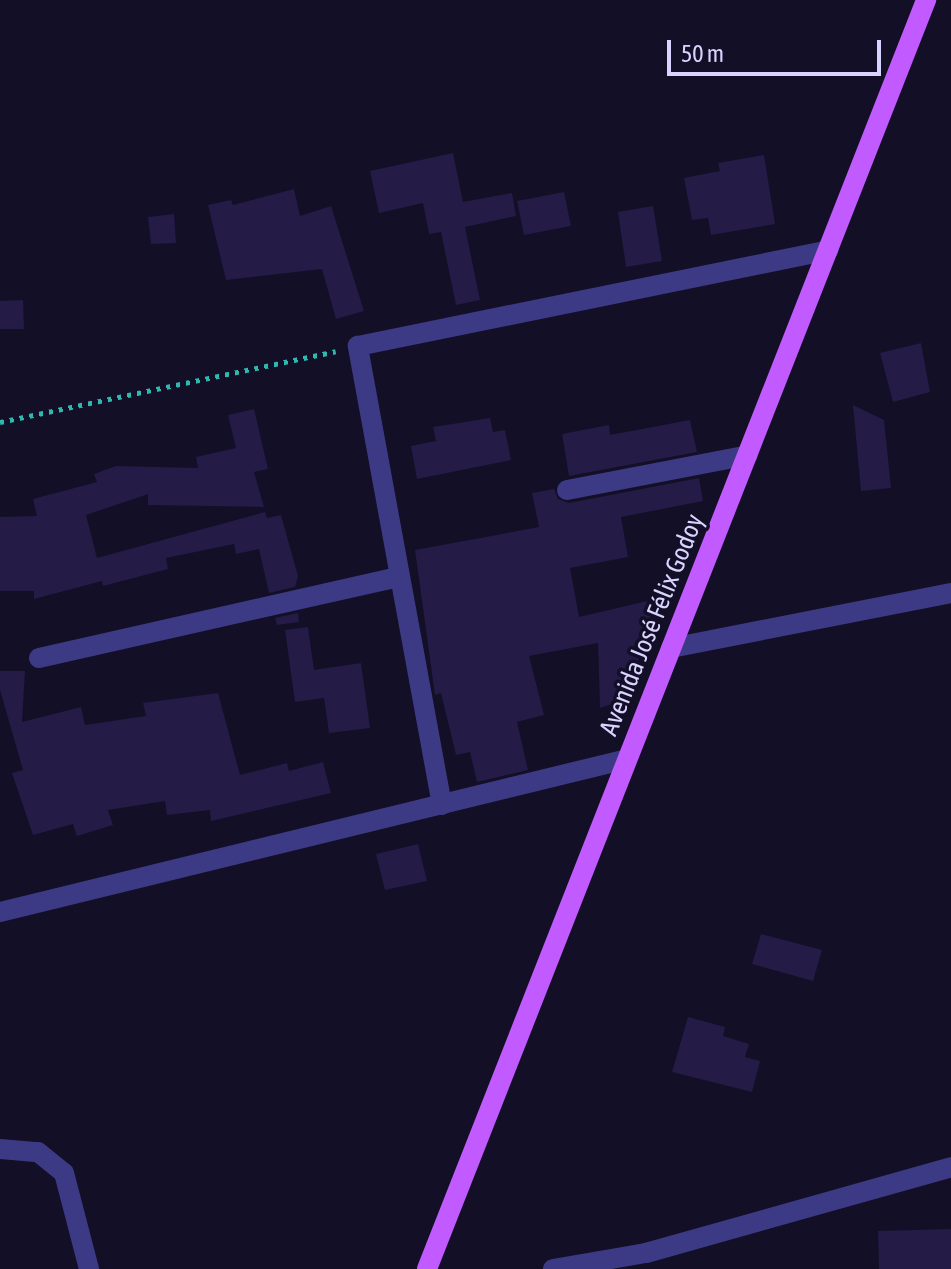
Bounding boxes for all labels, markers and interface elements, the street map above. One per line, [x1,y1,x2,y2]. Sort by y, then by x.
scale bar [671,24,885,74]
text: 50 m [681,40,724,67]
street label: Avenida José Félix Godoy [593,510,711,740]

